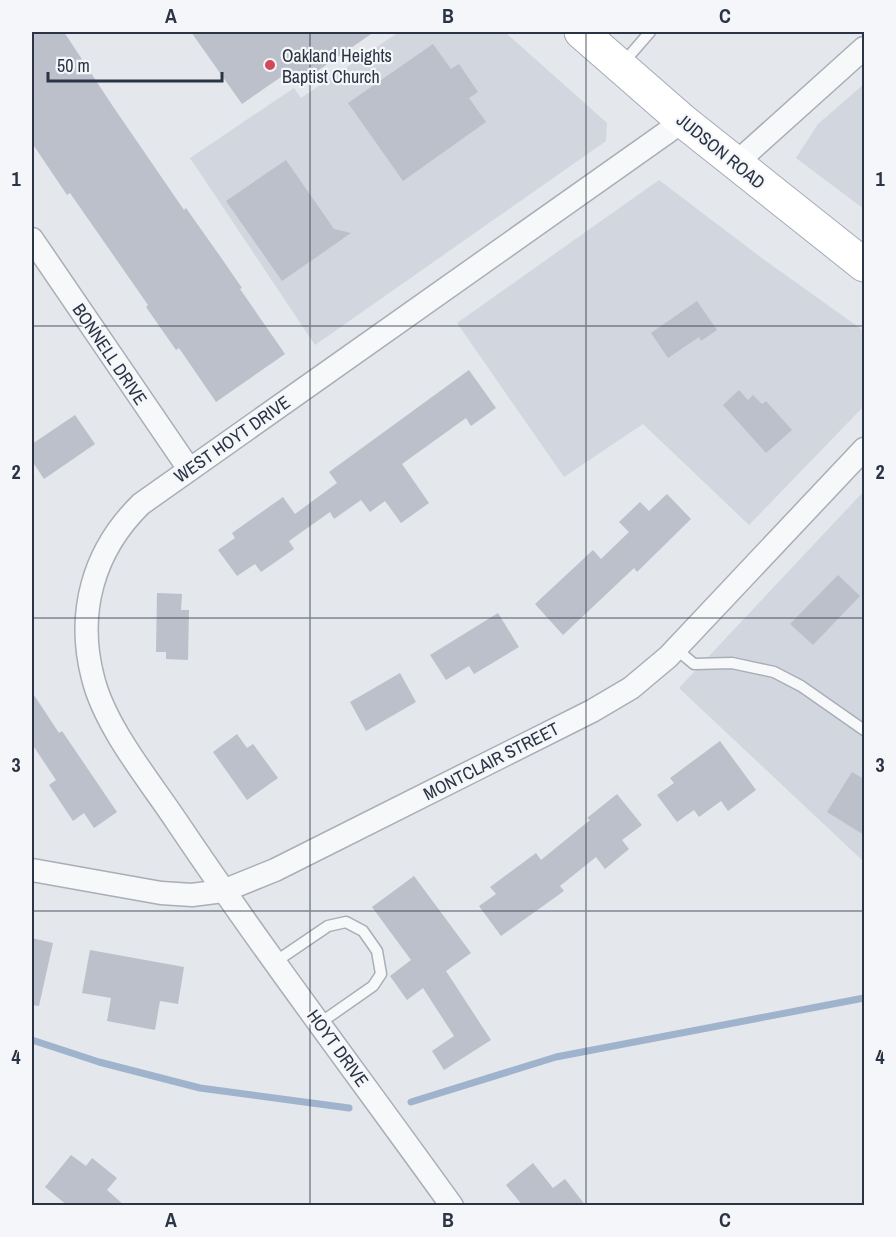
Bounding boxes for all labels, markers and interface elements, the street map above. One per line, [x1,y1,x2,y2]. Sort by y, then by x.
text: A [165,2,177,29]
text: B [442,2,454,29]
text: C [719,2,731,29]
place label: Oakland Heights Baptist Church [282,43,392,89]
scale bar [48,45,222,83]
text: 50 m [57,53,90,78]
marker: Oakland Heights Baptist Church [263,58,277,72]
street label: JUDSON ROAD [671,107,771,195]
text: 1 [11,165,21,192]
text: 1 [875,165,885,192]
street label: BONNELL DRIVE [67,298,153,410]
street label: WEST HOYT DRIVE [169,390,295,488]
text: 2 [11,458,21,485]
text: 2 [875,458,885,485]
street label: MONTCLAIR STREET [419,716,563,806]
text: 3 [11,751,21,778]
text: 3 [875,751,885,778]
street label: HOYT DRIVE [301,1004,375,1092]
text: 4 [11,1043,21,1070]
text: 4 [875,1043,885,1070]
text: A [165,1206,177,1233]
text: B [442,1206,454,1233]
text: C [719,1206,731,1233]

